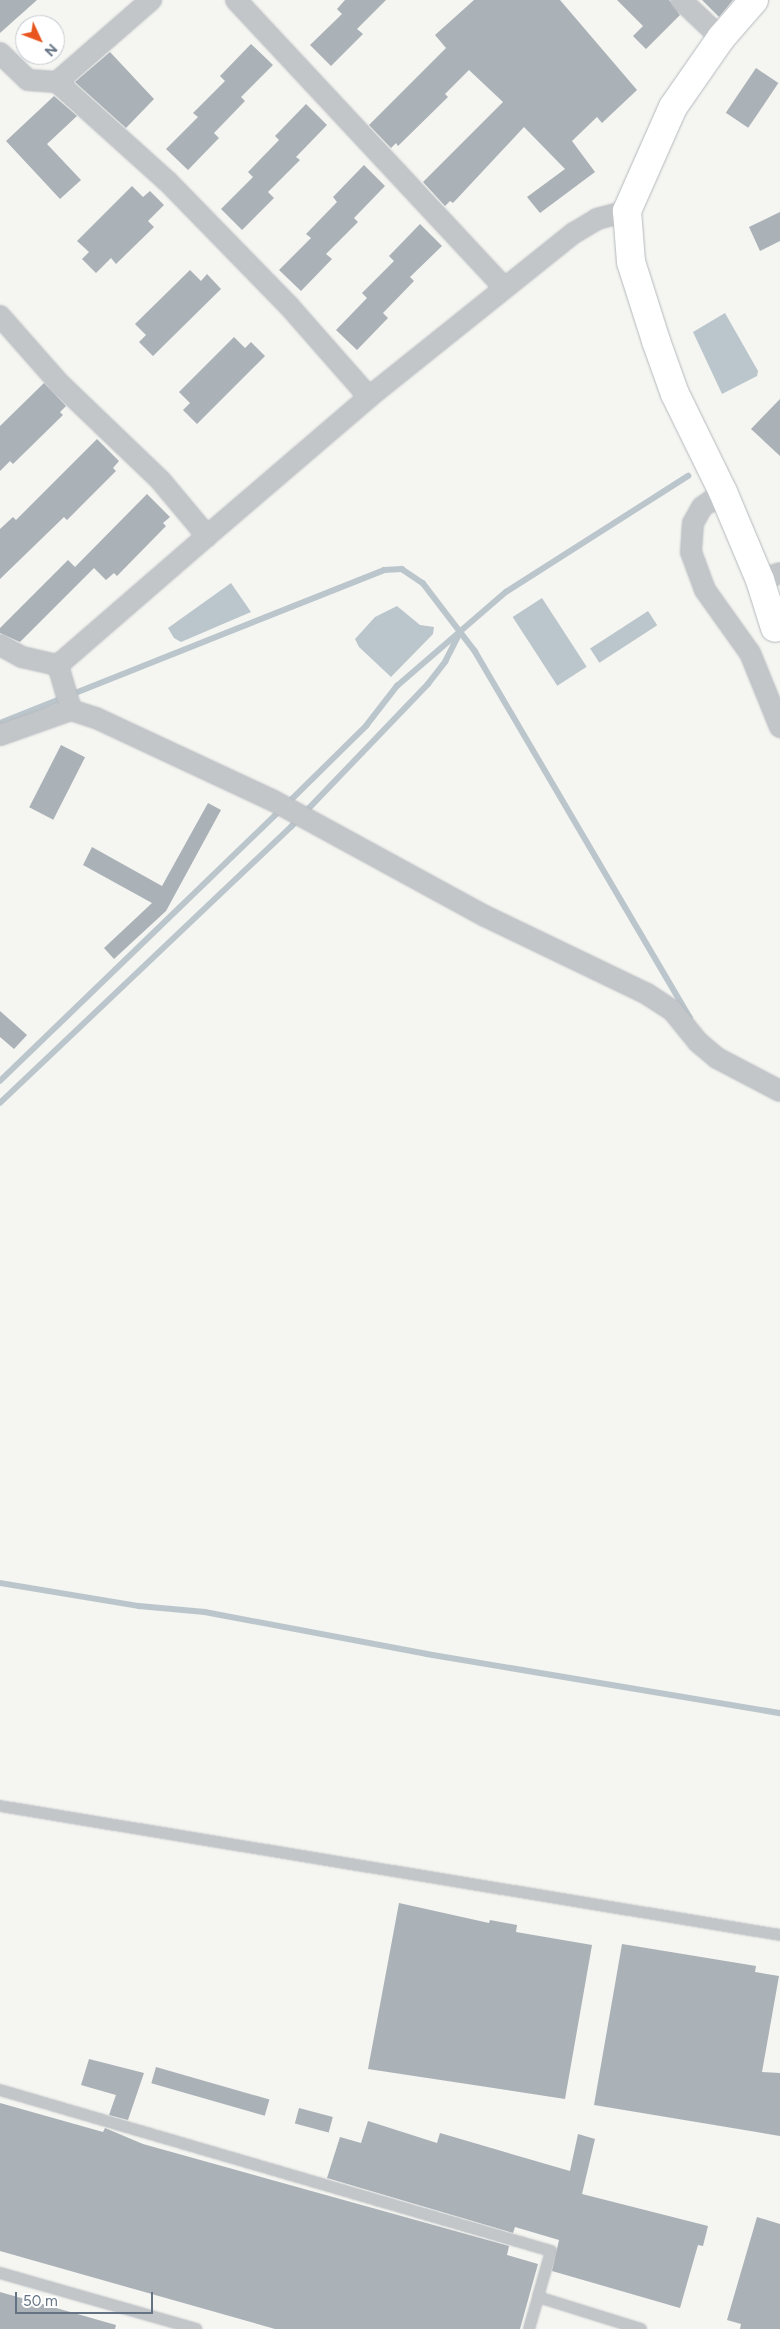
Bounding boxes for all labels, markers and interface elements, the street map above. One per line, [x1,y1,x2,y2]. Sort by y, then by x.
north arrow [15,15,65,65]
text: N [41,40,61,60]
scale bar [18,2282,155,2314]
text: 50 m [23,2292,58,2310]

